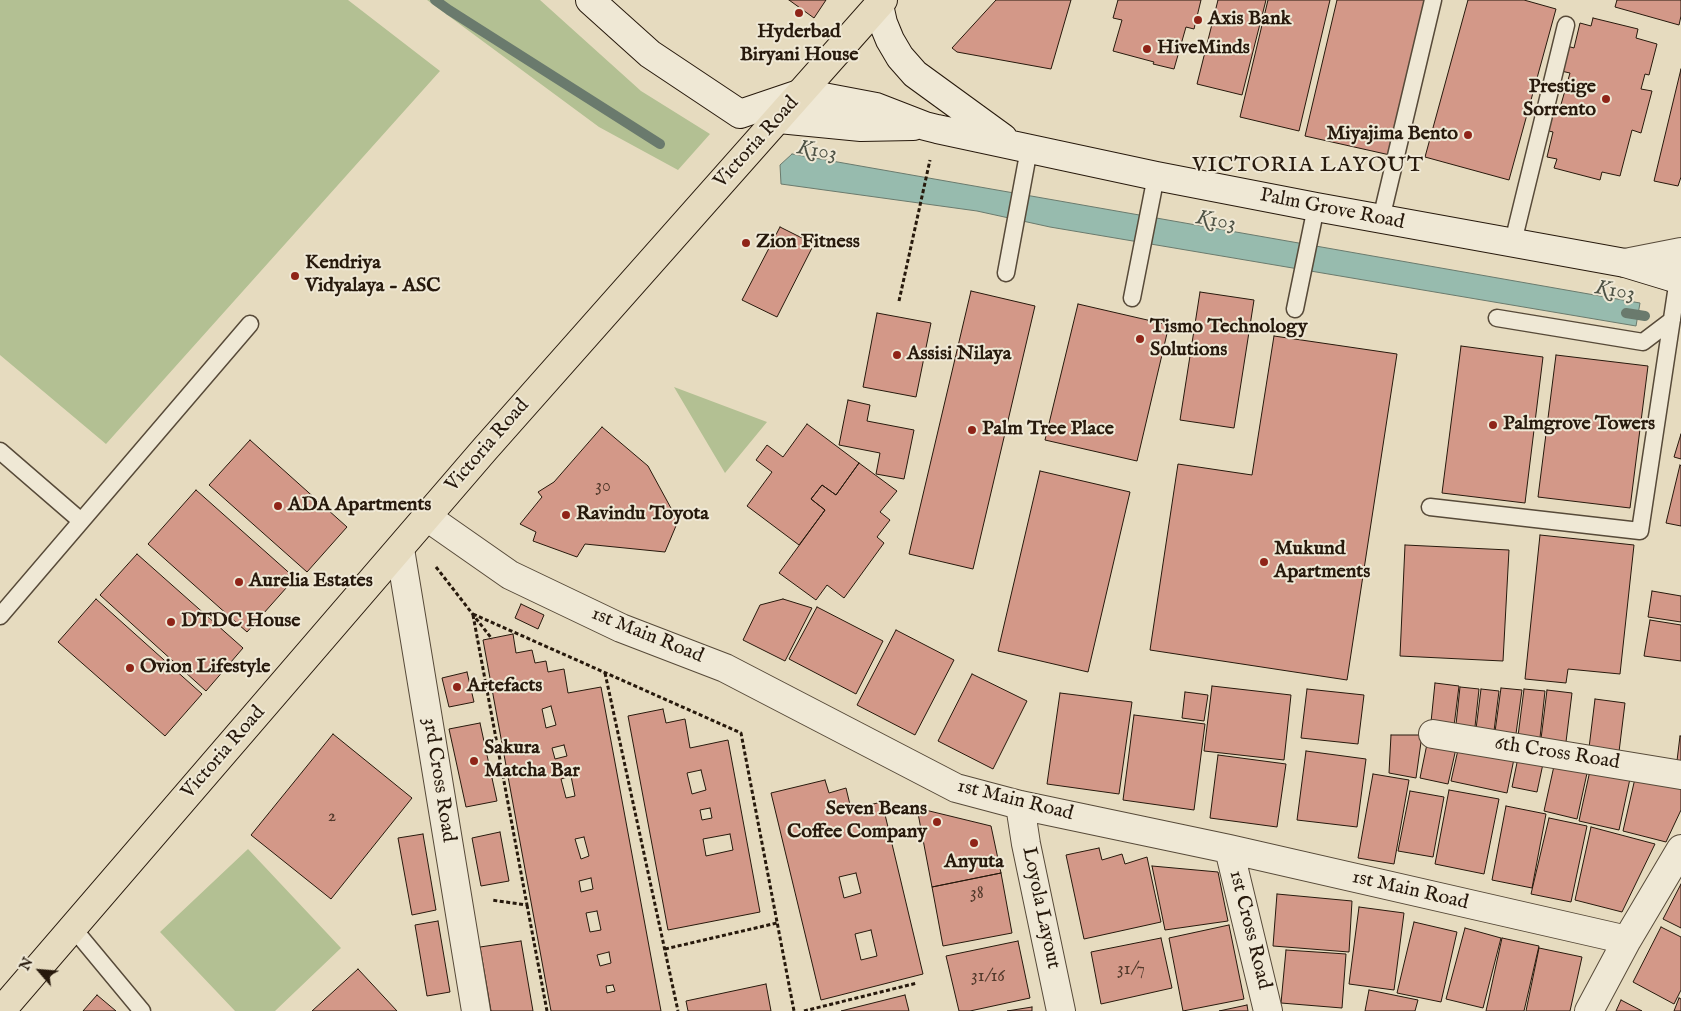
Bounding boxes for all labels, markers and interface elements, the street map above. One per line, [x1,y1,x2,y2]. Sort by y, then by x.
marker: Hyderbad Biryani House [793,7,805,19]
place label: Axis Bank [1208,8,1291,32]
marker: Axis Bank [1192,14,1204,26]
place label: Hyderbad Biryani House [740,21,858,68]
place label: HiveMinds [1157,37,1250,61]
marker: HiveMinds [1141,43,1153,55]
place label: Prestige Sorrento [1523,76,1596,123]
street label: Victoria Road [709,92,805,194]
marker: Prestige Sorrento [1600,93,1612,105]
place label: Miyajima Bento [1326,123,1458,147]
marker: Miyajima Bento [1462,129,1474,141]
water label: K103 [795,136,839,168]
district label: VICTORIA LAYOUT [1190,153,1426,179]
street label: Palm Grove Road [1258,184,1406,236]
water label: K103 [1194,206,1238,238]
place label: Zion Fitness [756,231,860,255]
marker: Zion Fitness [740,237,752,249]
place label: Kendriya Vidyalaya - ASC [305,252,441,299]
marker: Kendriya Vidyalaya - ASC [289,270,301,282]
water label: K103 [1593,276,1637,308]
place label: Tismo Technology Solutions [1150,316,1308,363]
marker: Tismo Technology Solutions [1134,333,1146,345]
place label: Assisi Nilaya [907,343,1011,367]
marker: Assisi Nilaya [891,349,903,361]
street label: Victoria Road [441,395,535,497]
place label: Palmgrove Towers [1503,413,1655,437]
place label: Palm Tree Place [982,418,1114,442]
marker: Palmgrove Towers [1487,419,1499,431]
marker: Palm Tree Place [966,424,978,436]
house number: 30 [595,476,611,498]
place label: ADA Apartments [288,494,431,518]
marker: ADA Apartments [272,500,284,512]
place label: Ravindu Toyota [576,503,709,527]
marker: Ravindu Toyota [560,509,572,521]
place label: Mukund Apartments [1274,538,1370,585]
marker: Mukund Apartments [1258,556,1270,568]
place label: Aurelia Estates [249,570,373,594]
marker: Aurelia Estates [233,576,245,588]
street label: 1st Main Road [587,603,707,669]
place label: DTDC House [181,610,300,634]
marker: DTDC House [165,616,177,628]
place label: Ovion Lifestyle [140,656,270,680]
marker: Ovion Lifestyle [124,662,136,674]
place label: Artefacts [467,675,542,699]
marker: Artefacts [451,681,463,693]
street label: Victoria Road [177,702,271,804]
street label: 3rd Cross Road [416,716,460,844]
street label: 6th Cross Road [1493,732,1621,776]
place label: Sakura Matcha Bar [484,737,580,784]
marker: Sakura Matcha Bar [468,755,480,767]
street label: 1st Main Road [954,775,1076,827]
place label: Seven Beans Coffee Company [787,798,927,845]
house number: 2 [328,806,336,828]
marker: Seven Beans Coffee Company [931,816,943,828]
marker: Anyuta [968,837,980,849]
street label: Loyola Layout [1015,845,1065,971]
place label: Anyuta [944,851,1004,875]
street label: 1st Main Road [1349,866,1471,916]
street label: 1st Cross Road [1223,868,1275,992]
house number: 38 [970,883,984,905]
north arrow [15,946,65,996]
text: N [16,955,37,974]
house number: 31/7 [1117,959,1145,981]
house number: 31/16 [971,966,1005,988]

